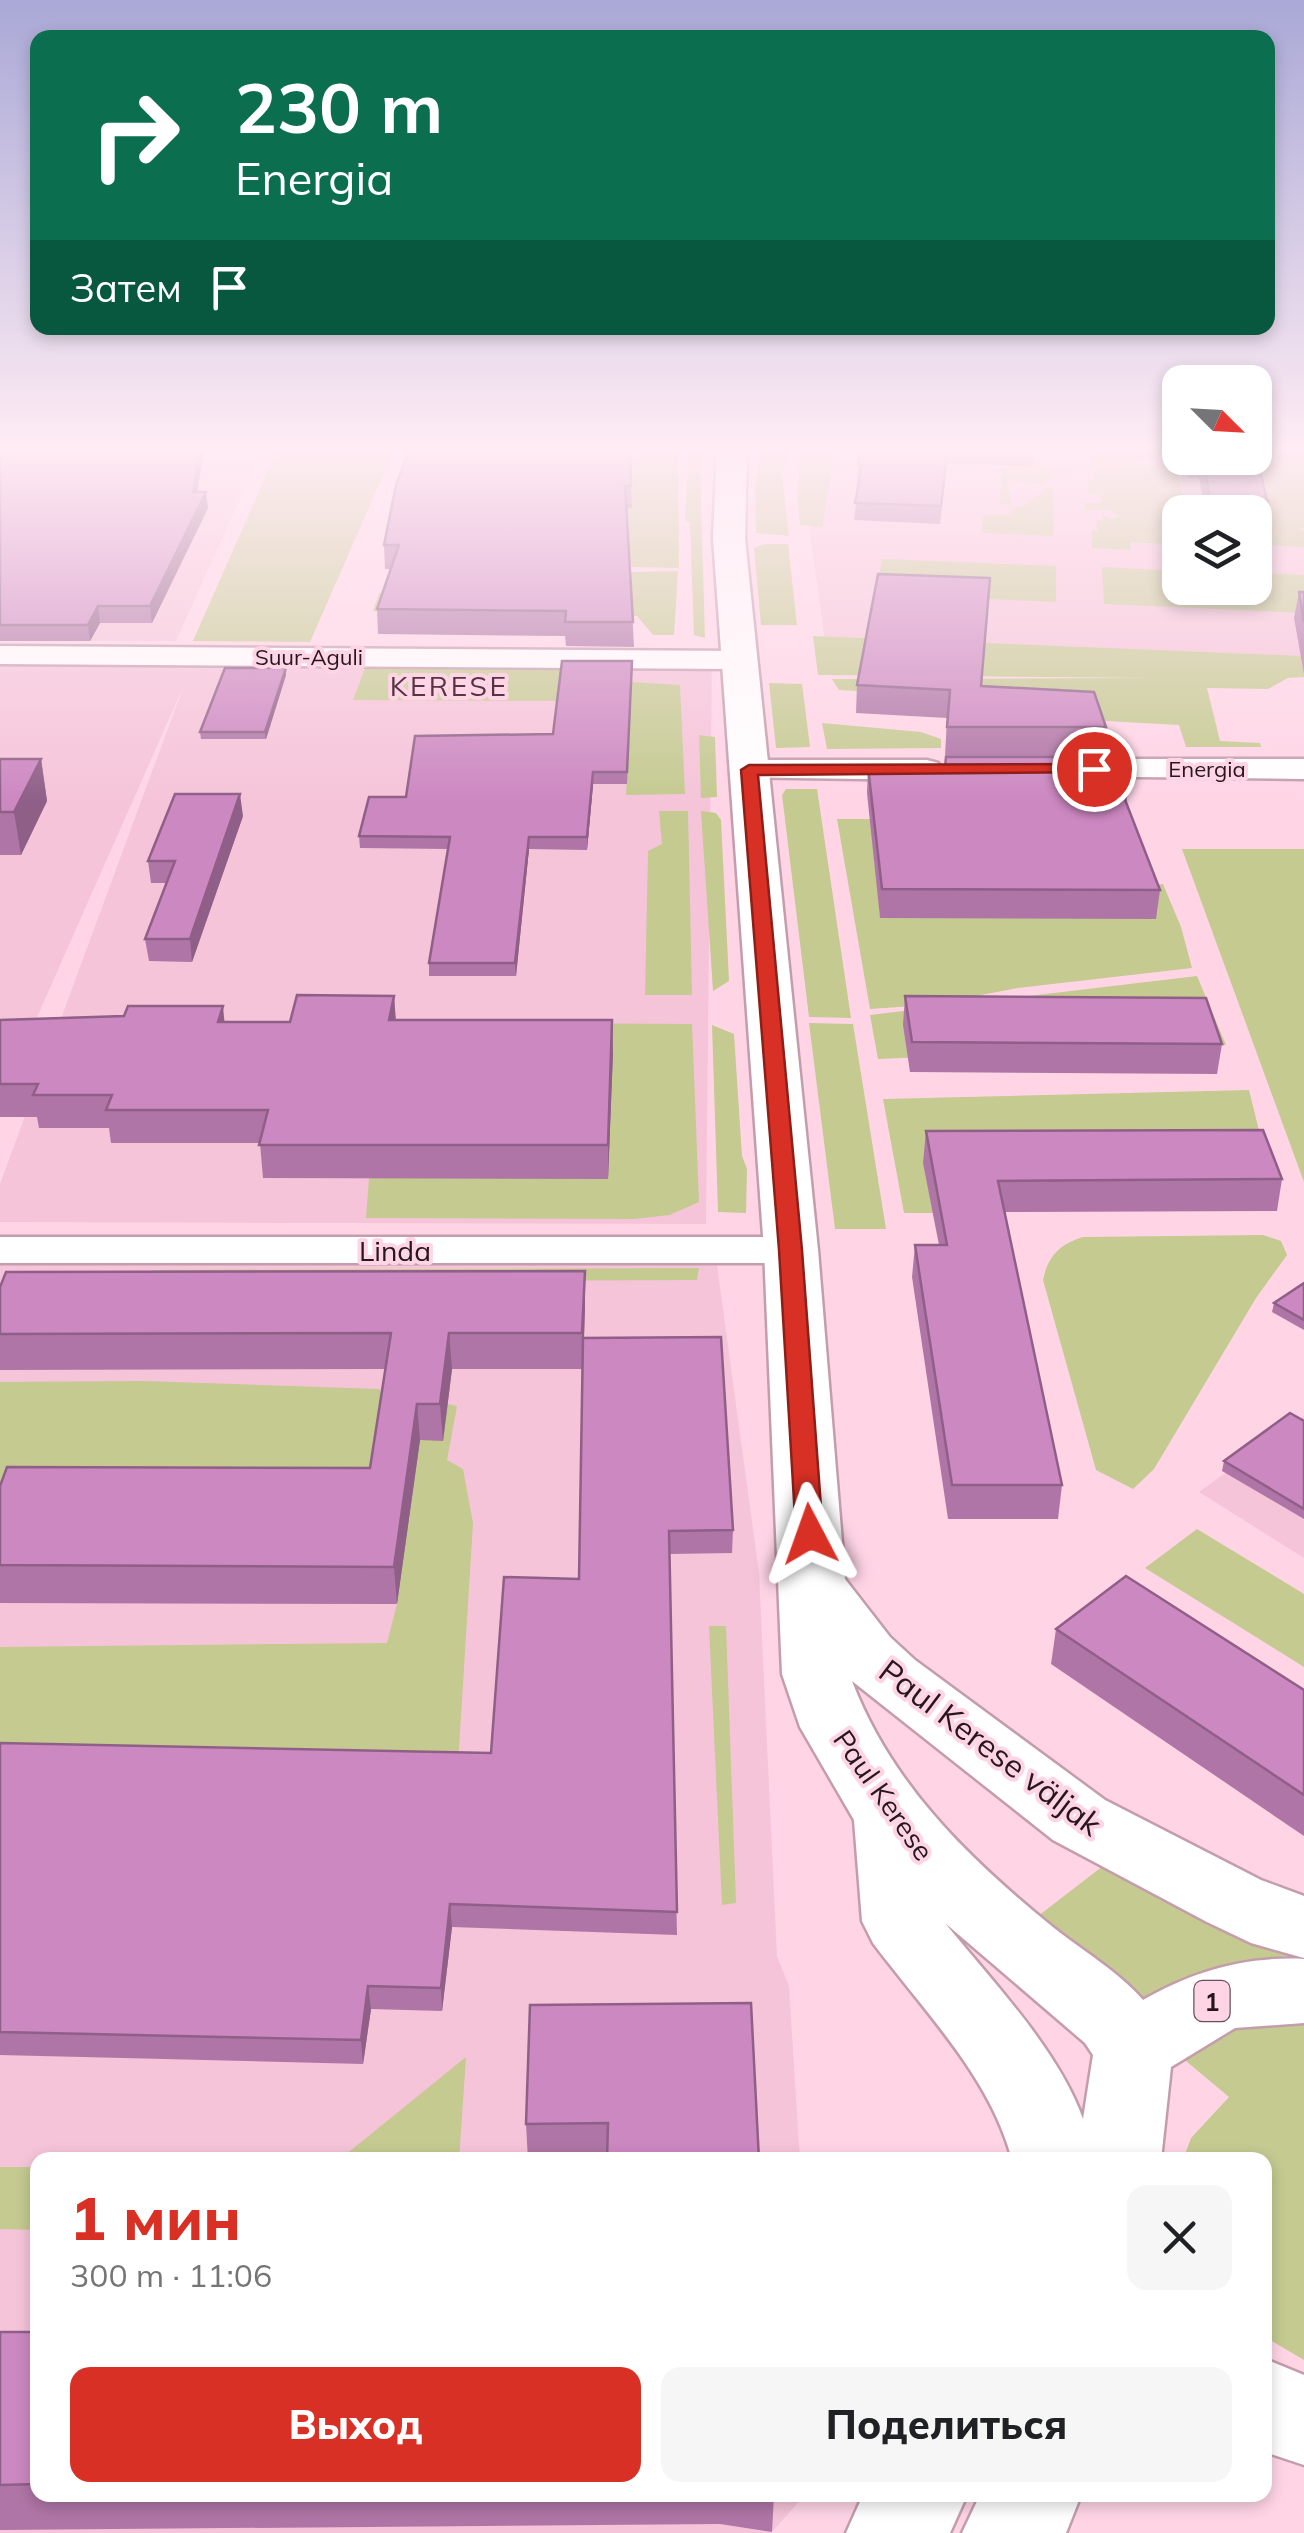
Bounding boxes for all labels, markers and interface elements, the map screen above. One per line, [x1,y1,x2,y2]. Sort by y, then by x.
text: 230 m [235,63,443,151]
icon: right [70,70,200,200]
text: Energia [235,150,393,206]
icon: arrive [202,260,257,315]
text: Затем [70,264,182,312]
north arrow [1162,365,1272,475]
map controls [1162,365,1272,605]
button: layers [1162,495,1272,605]
street label: Suur-Aguli [255,643,363,671]
district label: KERESE [390,668,508,703]
pin [1052,727,1137,812]
icon: arrive [1067,742,1122,797]
street label: Energia [1168,755,1246,783]
street label: Linda [359,1233,431,1268]
position arrow [758,1482,862,1586]
street label: Paul Kerese väljak [872,1651,1110,1843]
street label: Paul Kerese [827,1723,941,1867]
road number: 1 [1194,1981,1230,2021]
text: 1 мин [70,2180,241,2255]
button: close [1127,2185,1232,2290]
text: 300 m · 11:06 [70,2255,272,2295]
button: Выход [70,2367,641,2482]
button: Поделиться [661,2367,1232,2482]

